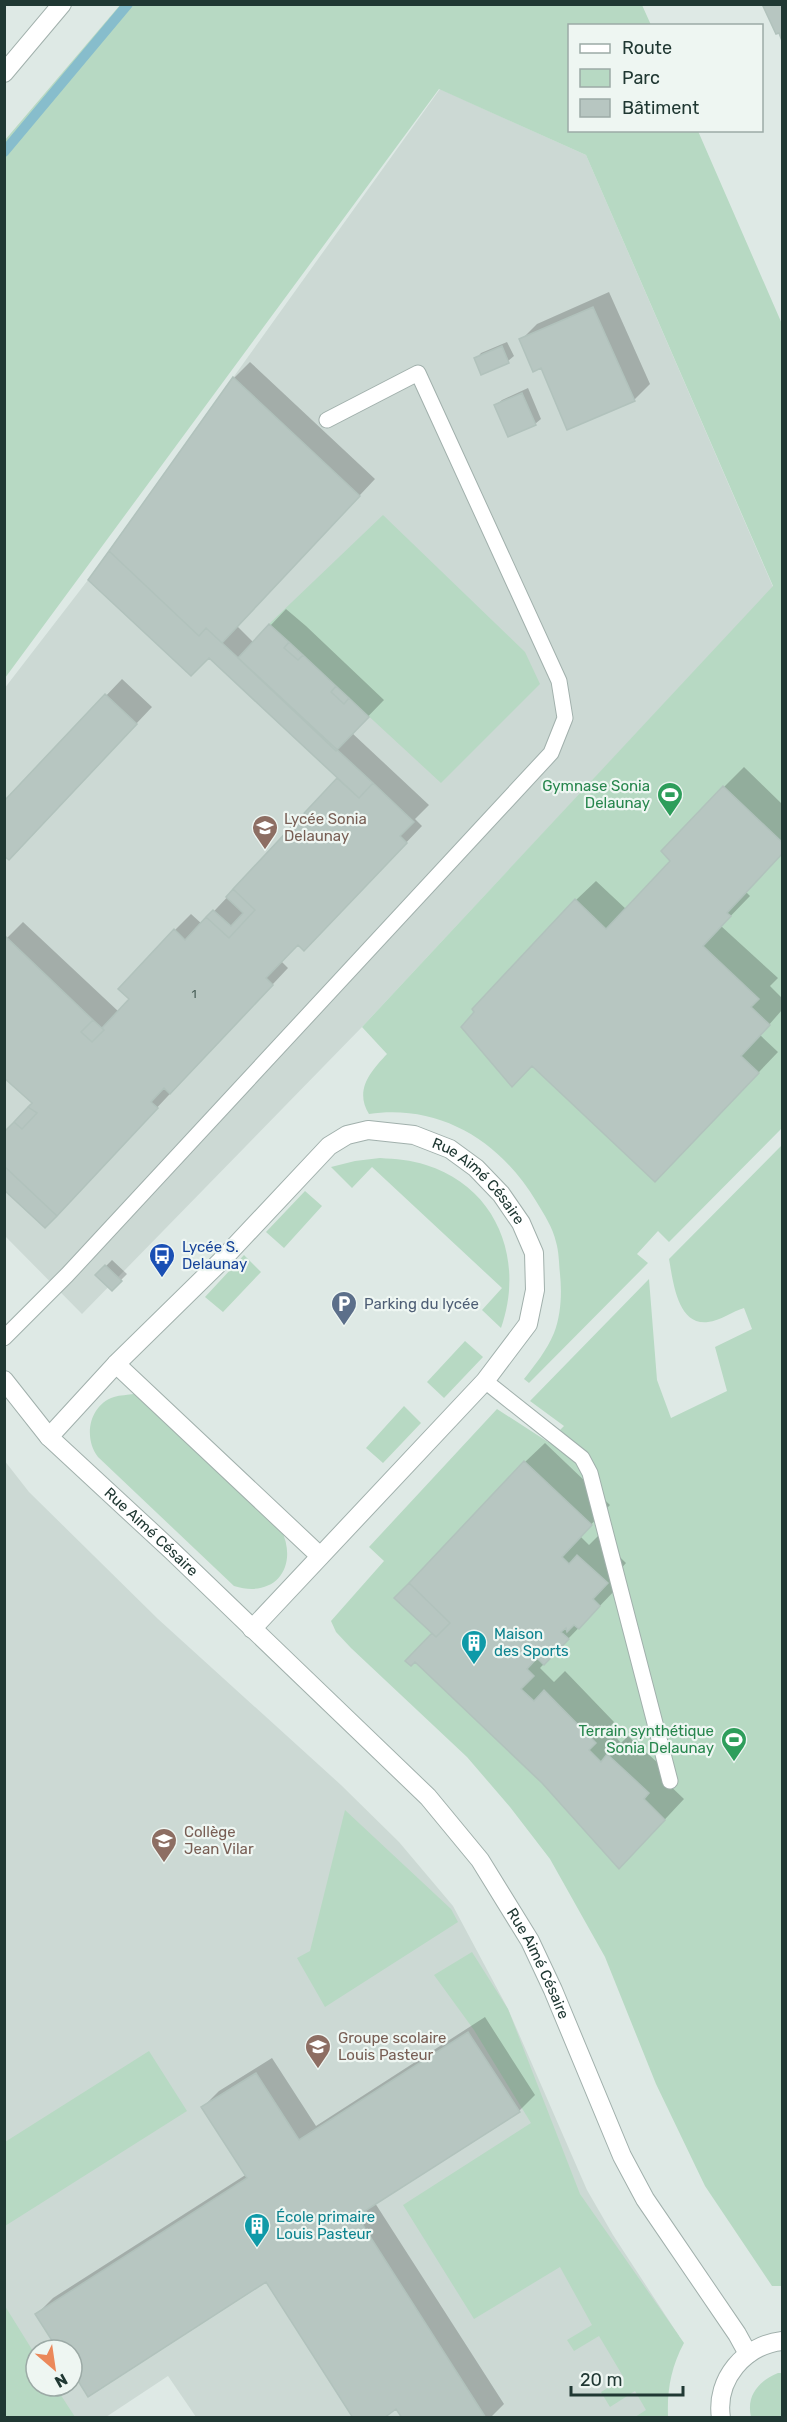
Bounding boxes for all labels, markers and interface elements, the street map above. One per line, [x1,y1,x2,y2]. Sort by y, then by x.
legend [568,24,763,132]
text: Route [622,37,672,59]
text: Parc [622,67,660,89]
text: Bâtiment [622,97,699,119]
place label: Gymnase Sonia Delaunay [542,777,650,812]
sports icon: Gymnase Sonia Delaunay [655,780,685,818]
place label: Lycée Sonia Delaunay [284,810,367,845]
school or university icon: Lycée Sonia Delaunay [250,813,280,851]
house number: 1 [191,987,197,1001]
street label: Rue Aimé Césaire [430,1134,528,1228]
place label: Lycée S. Delaunay [182,1238,247,1273]
bus stop icon: Lycée S. Delaunay [147,1241,177,1279]
parking icon: Parking du lycée [329,1289,359,1327]
place label: Parking du lycée [364,1295,479,1313]
street label: Rue Aimé Césaire [101,1484,202,1580]
place label: Maison des Sports [494,1625,569,1660]
building icon: Maison des Sports [459,1628,489,1666]
place label: Terrain synthétique Sonia Delaunay [579,1722,714,1757]
sports icon: Terrain synthétique Sonia Delaunay [719,1725,749,1763]
place label: Collège Jean Vilar [184,1823,254,1858]
school or university icon: Collège Jean Vilar [149,1826,179,1864]
street label: Rue Aimé Césaire [503,1905,573,2022]
place label: Groupe scolaire Louis Pasteur [338,2029,446,2064]
school or university icon: Groupe scolaire Louis Pasteur [303,2032,333,2070]
place label: École primaire Louis Pasteur [276,2208,375,2243]
building icon: École primaire Louis Pasteur [242,2211,272,2249]
north arrow [24,2338,84,2398]
scale bar [571,2359,684,2397]
text: 20 m [580,2369,622,2391]
text: N [51,2370,71,2392]

